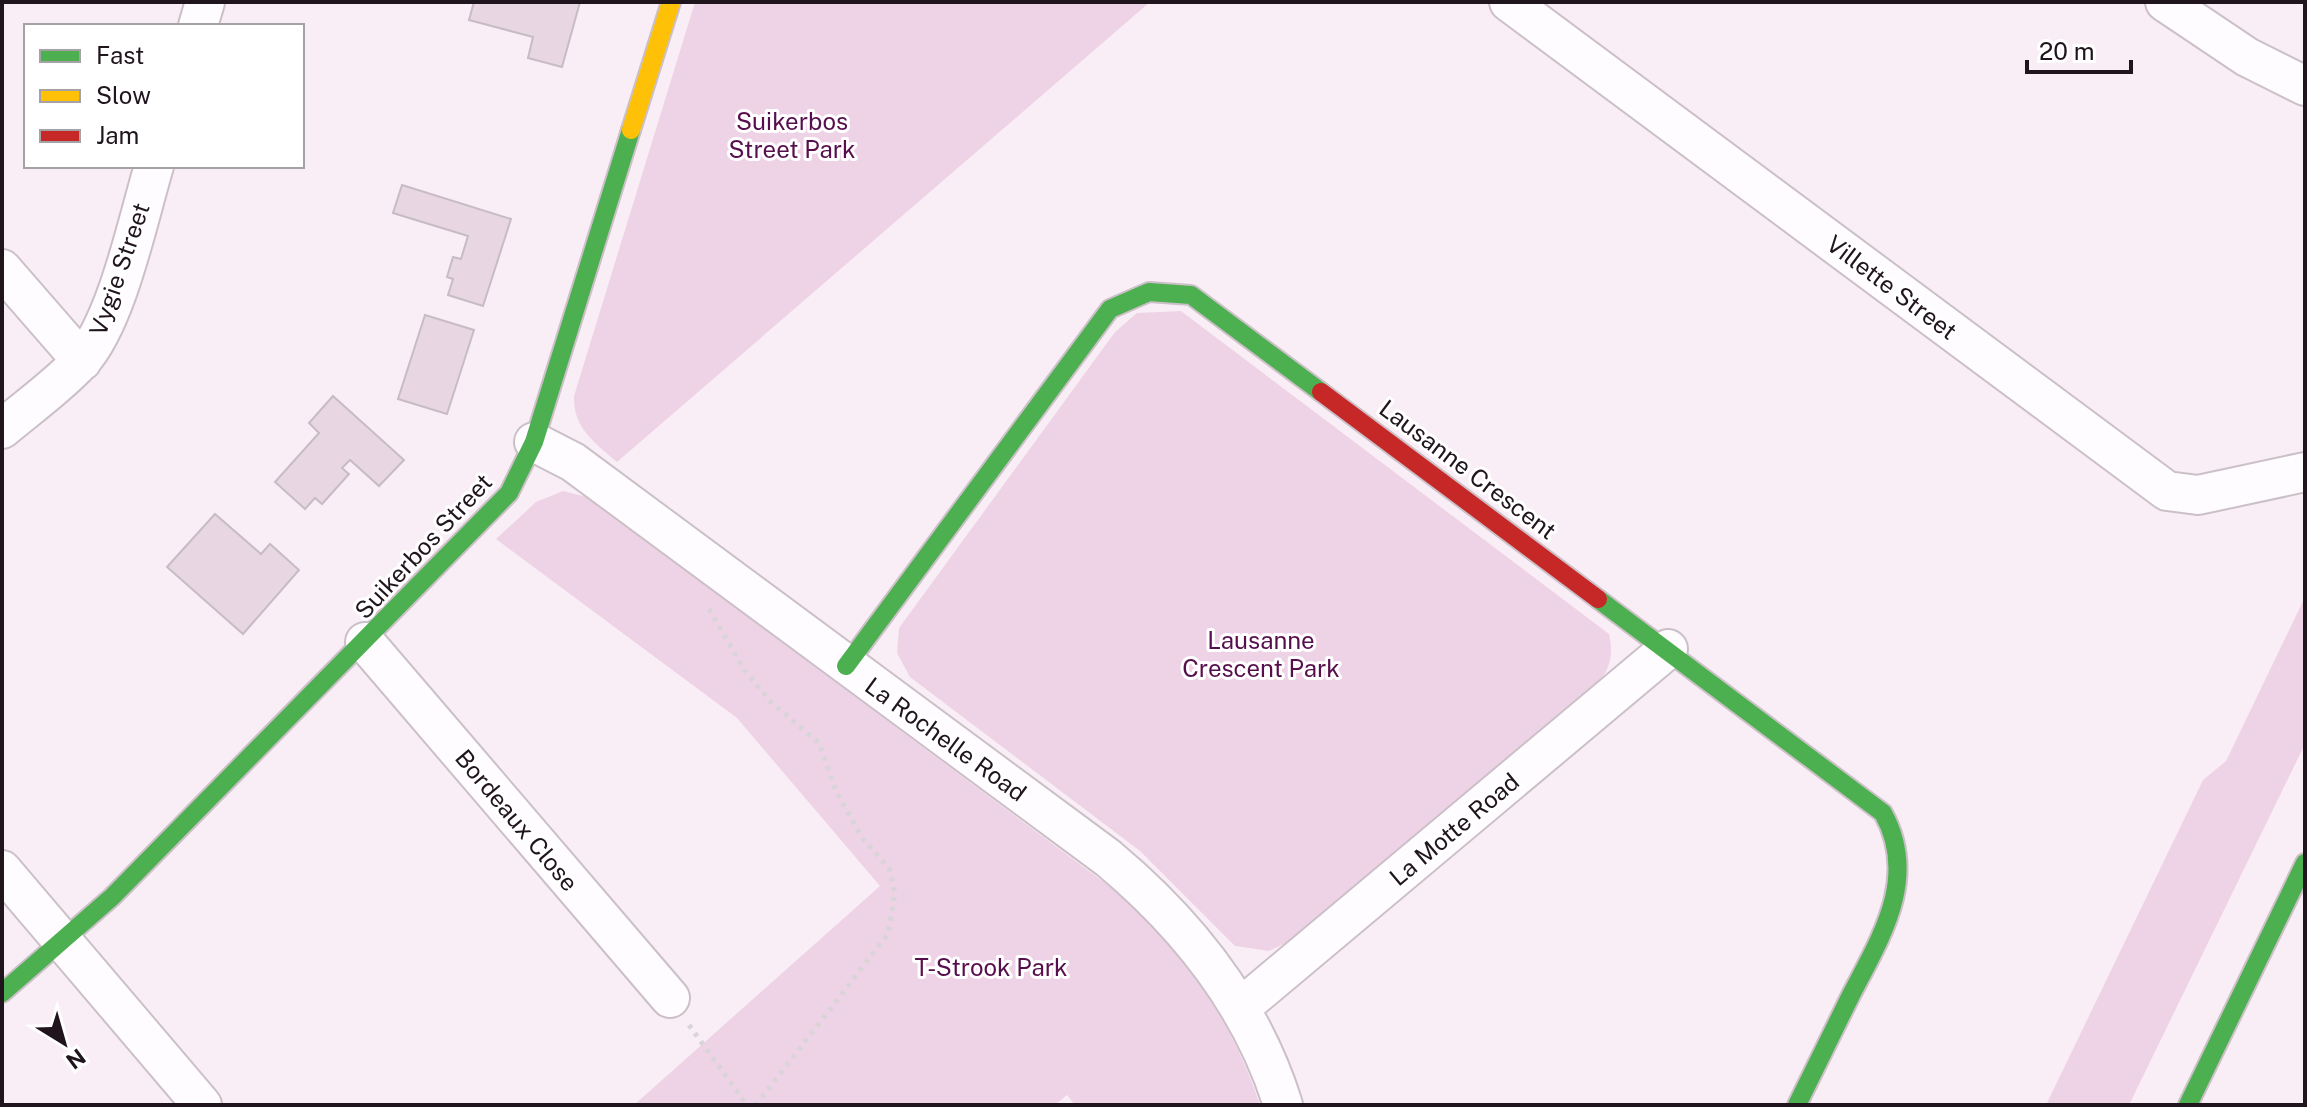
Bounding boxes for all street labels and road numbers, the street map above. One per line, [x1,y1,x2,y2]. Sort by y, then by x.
street label: Vygie Street [83,199,155,339]
street label: Villette Street [1822,229,1962,345]
street label: Lausanne Crescent [1374,394,1562,544]
street label: Suikerbos Street [349,468,497,624]
street label: La Rochelle Road [860,671,1032,807]
street label: Bordeaux Close [450,744,584,896]
street label: La Motte Road [1384,767,1524,891]

